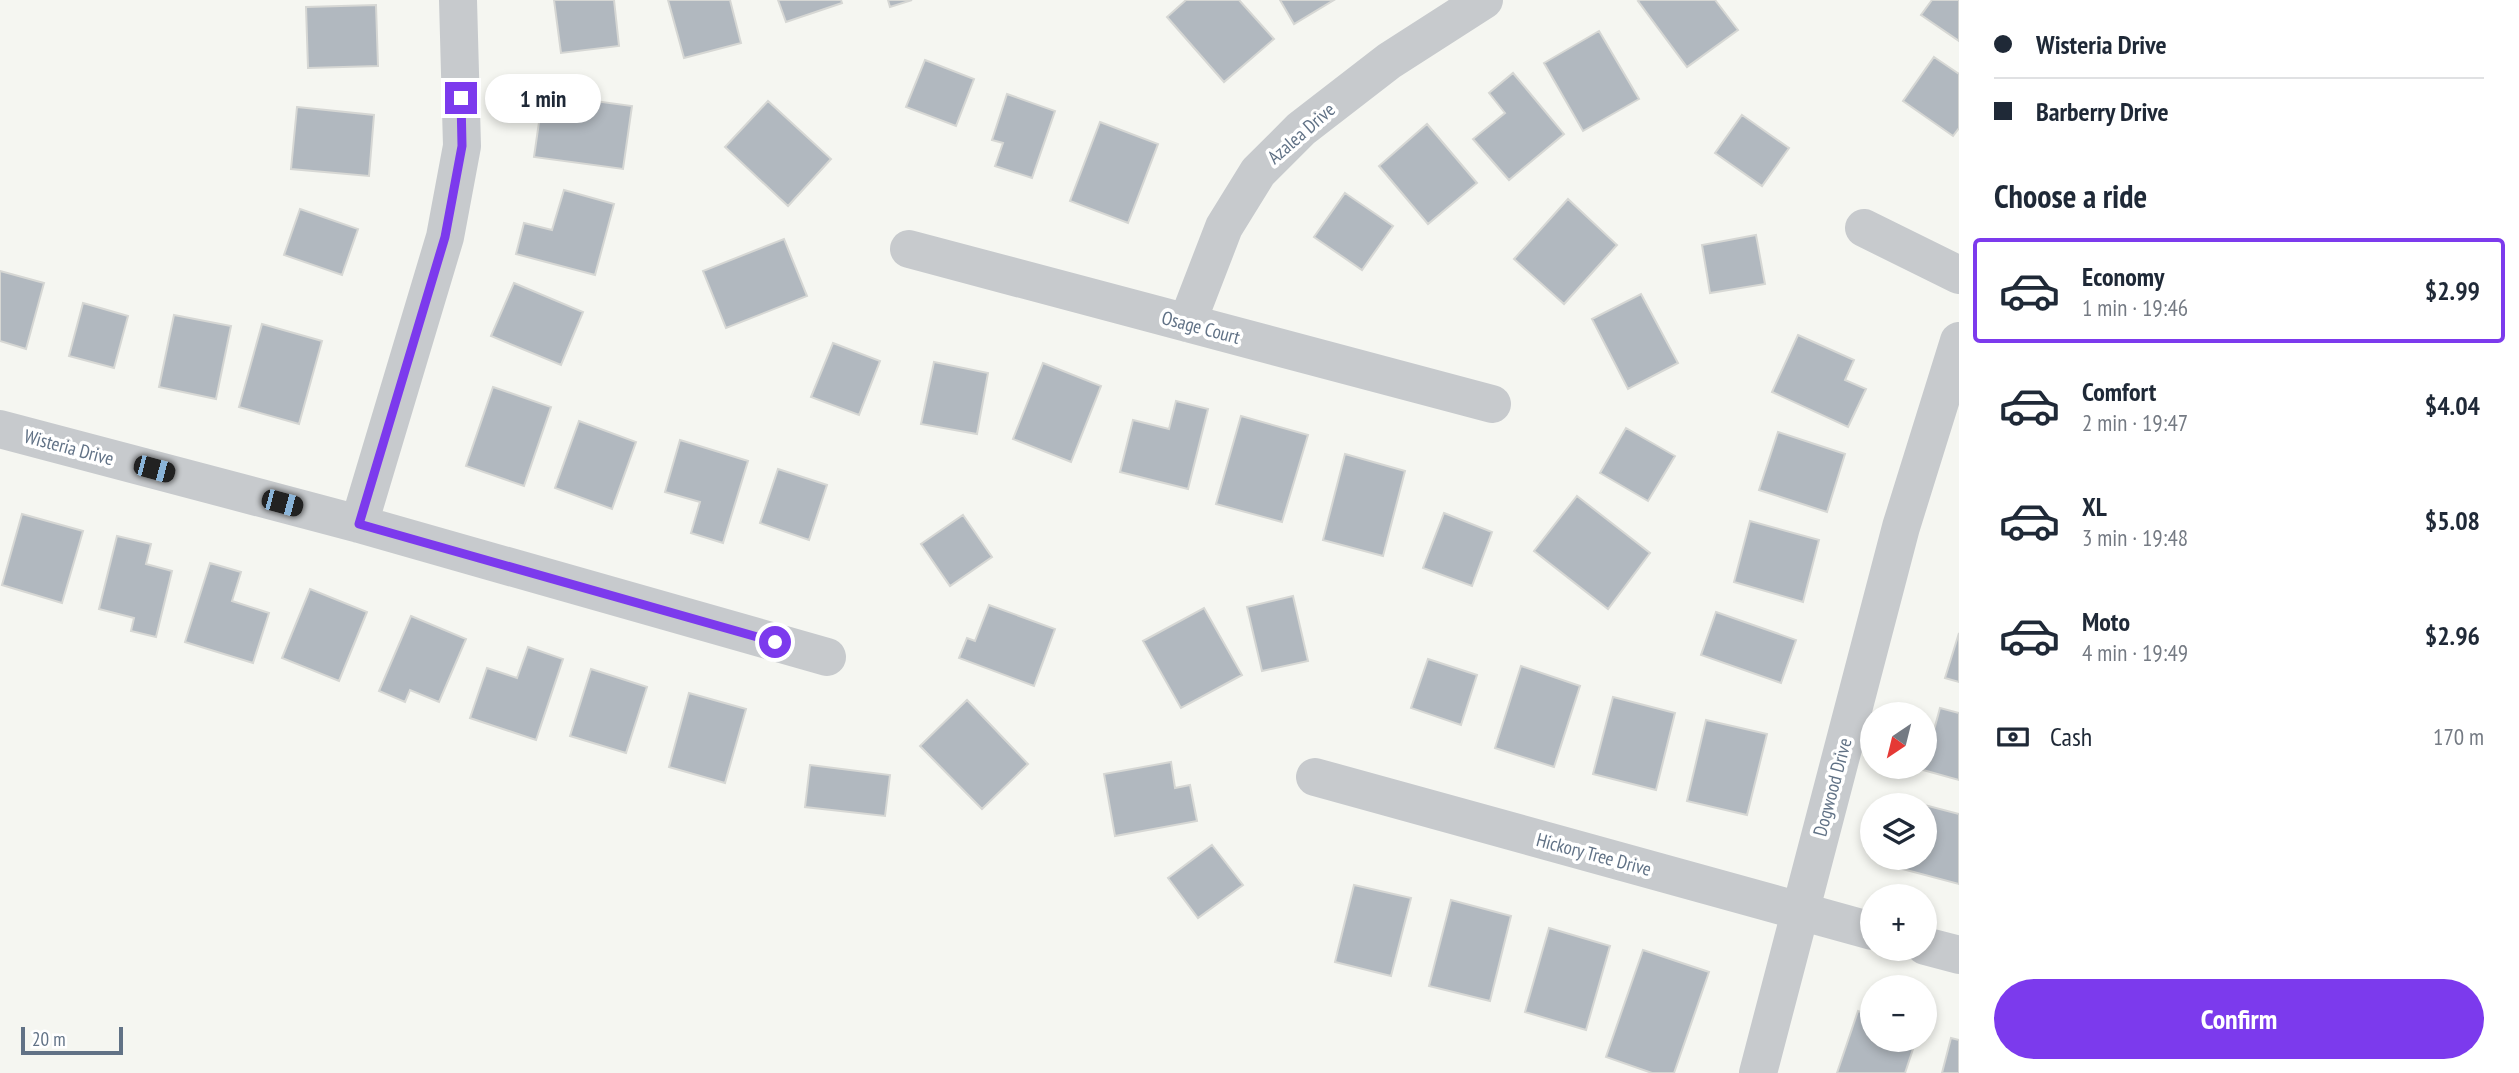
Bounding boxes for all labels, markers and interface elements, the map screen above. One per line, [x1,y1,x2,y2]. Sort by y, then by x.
text: Wisteria Drive [2036,28,2167,61]
callout: 1 min [486,74,601,122]
route end [445,82,477,114]
text: 1 min [520,84,566,113]
text: Barberry Drive [2036,95,2169,128]
street label: Azalea Drive [1262,97,1340,169]
text: Choose a ride [1994,175,2147,217]
icon: car [1998,259,2061,322]
text: Economy [2082,260,2164,293]
text: $2.99 [2425,274,2480,307]
text: 1 min · 19:46 [2082,293,2188,322]
street label: Osage Court [1159,305,1244,349]
icon: car [1998,374,2061,437]
text: Comfort [2082,375,2156,408]
text: $4.04 [2425,389,2480,422]
text: 2 min · 19:47 [2082,408,2188,437]
street label: Wisteria Drive [22,424,117,470]
car [131,453,178,485]
car [259,487,306,519]
icon: car [1998,489,2061,552]
text: XL [2082,490,2107,523]
text: $5.08 [2425,504,2480,537]
text: 3 min · 19:48 [2082,523,2188,552]
icon: car [1998,604,2061,667]
text: Moto [2082,605,2130,638]
text: $2.96 [2425,619,2480,652]
route start [759,626,791,658]
text: 4 min · 19:49 [2082,638,2188,667]
north arrow [1860,702,1937,779]
map controls [1860,702,1937,1052]
icon: cash [1994,718,2032,756]
text: Cash [2050,720,2092,753]
text: 170 m [2433,722,2484,751]
street label: Dogwood Drive [1807,735,1857,839]
button: layers [1860,793,1937,870]
street label: Hickory Tree Drive [1534,827,1654,881]
button: + [1860,884,1937,961]
button: − [1860,975,1937,1052]
button: Confirm [1994,979,2484,1059]
scale bar [21,1024,122,1056]
text: 20 m [32,1027,66,1051]

